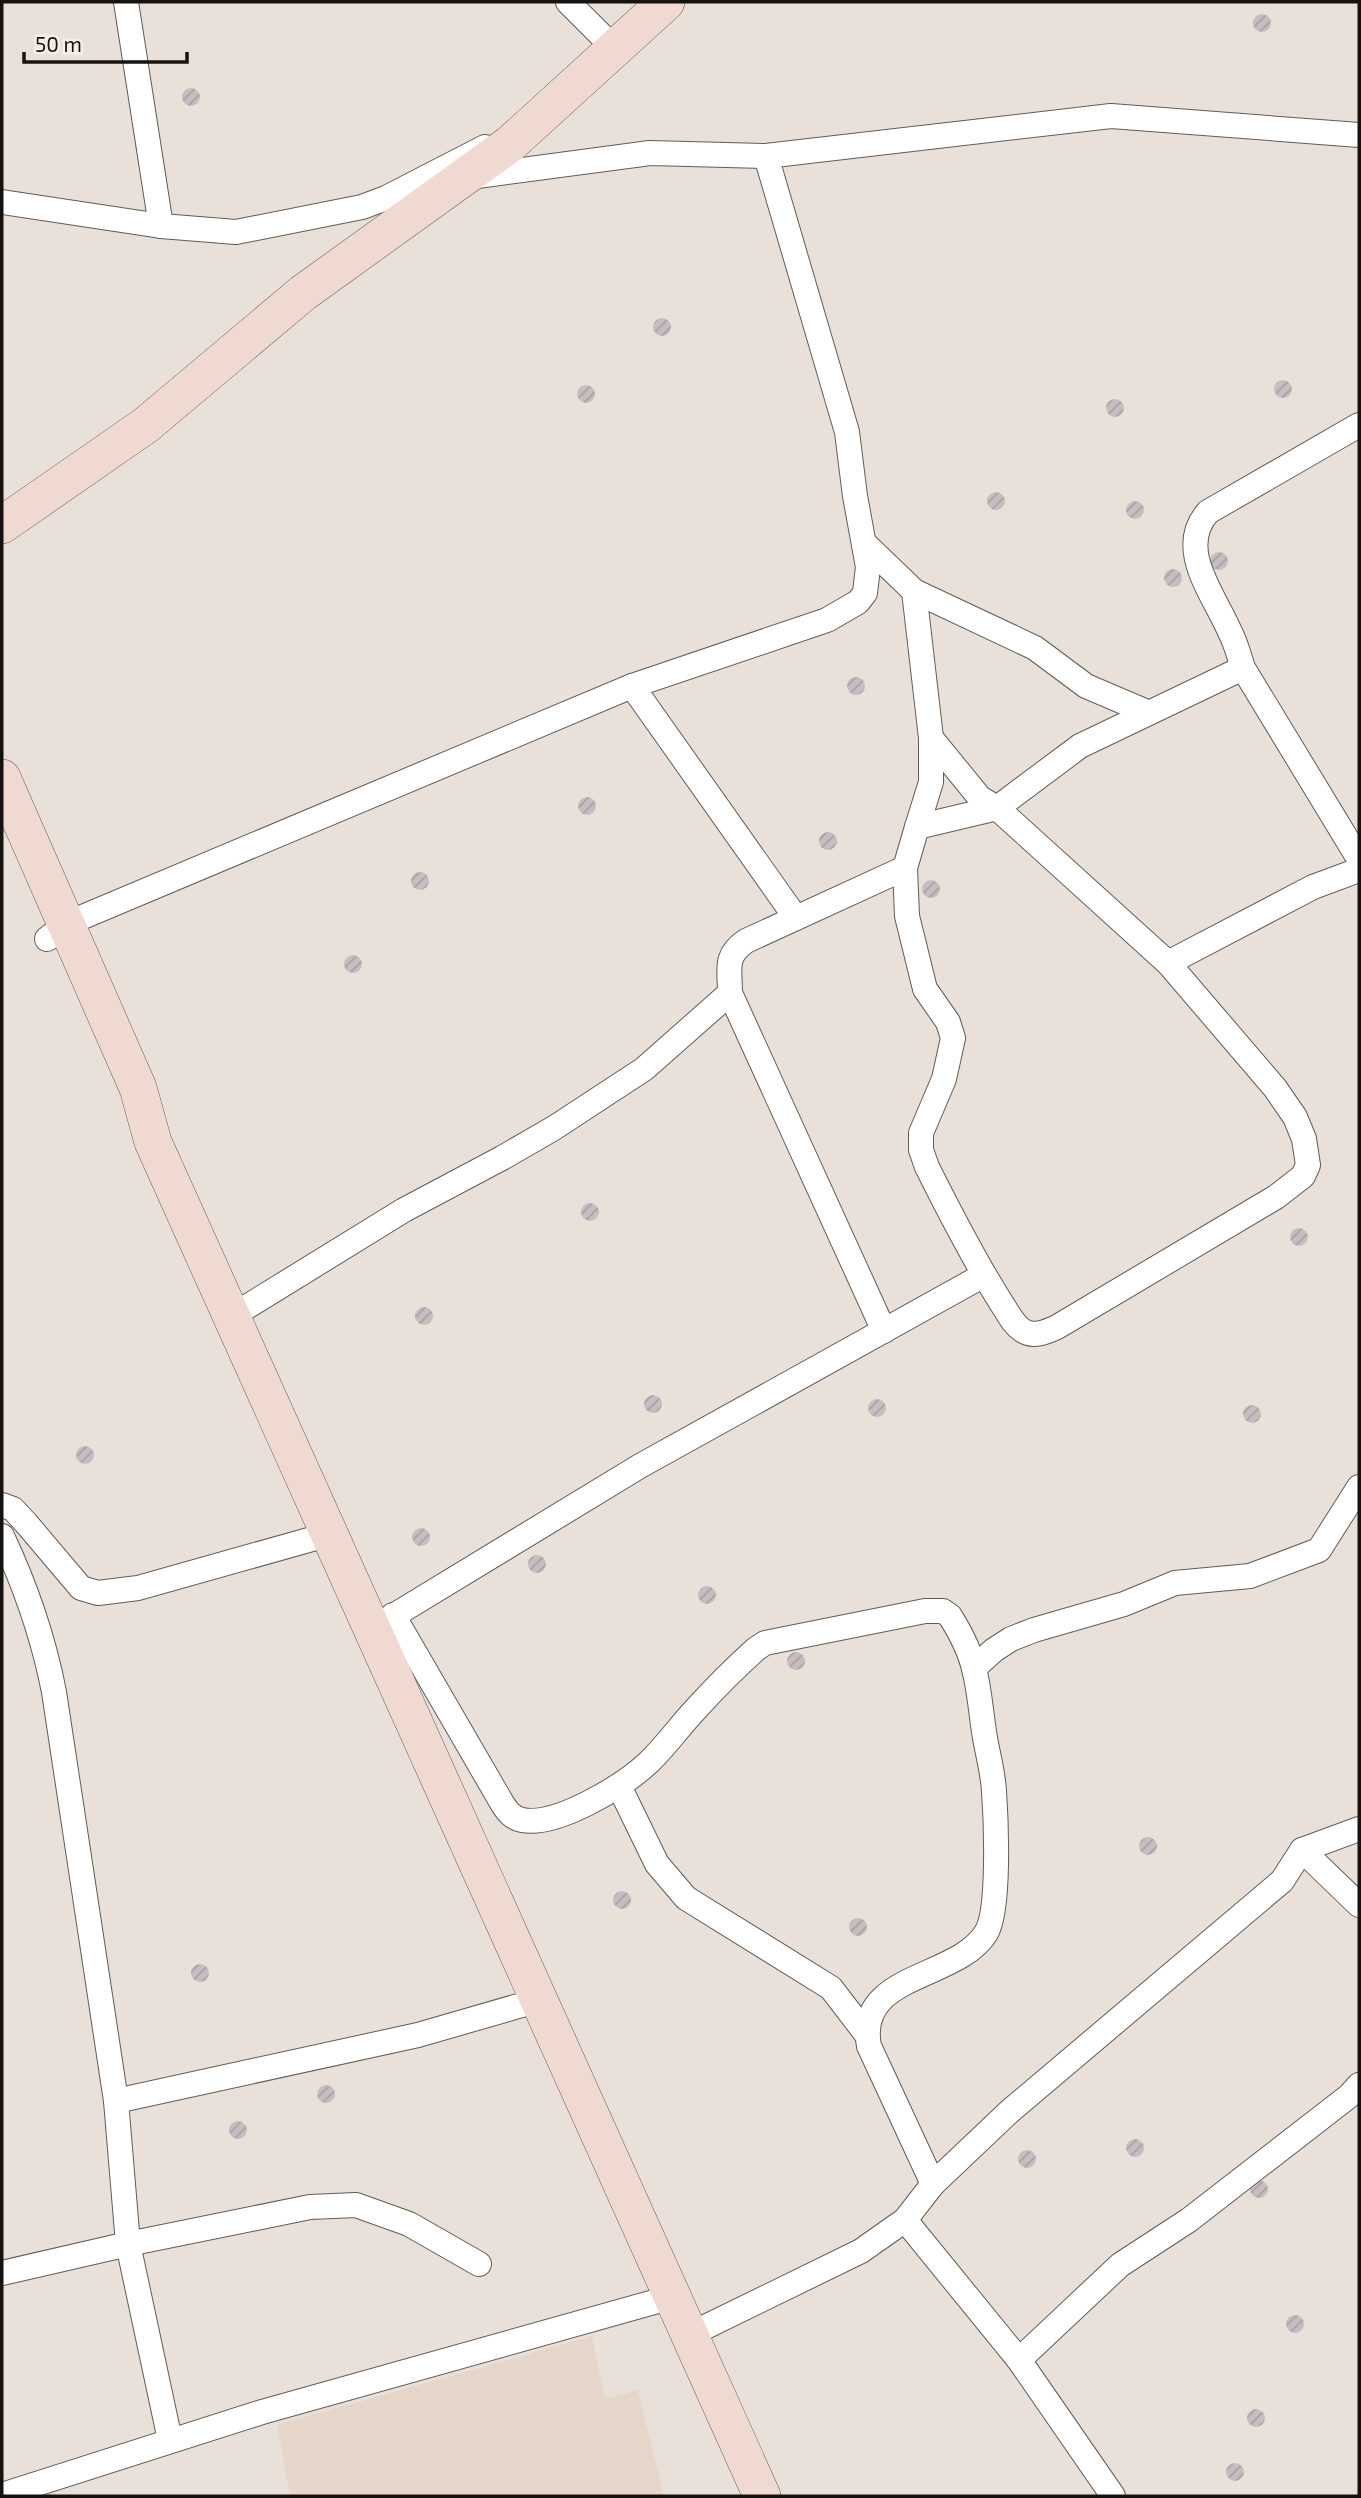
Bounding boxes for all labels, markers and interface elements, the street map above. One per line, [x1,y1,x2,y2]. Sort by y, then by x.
scale bar [24,21,187,65]
text: 50 m [35,31,82,56]

